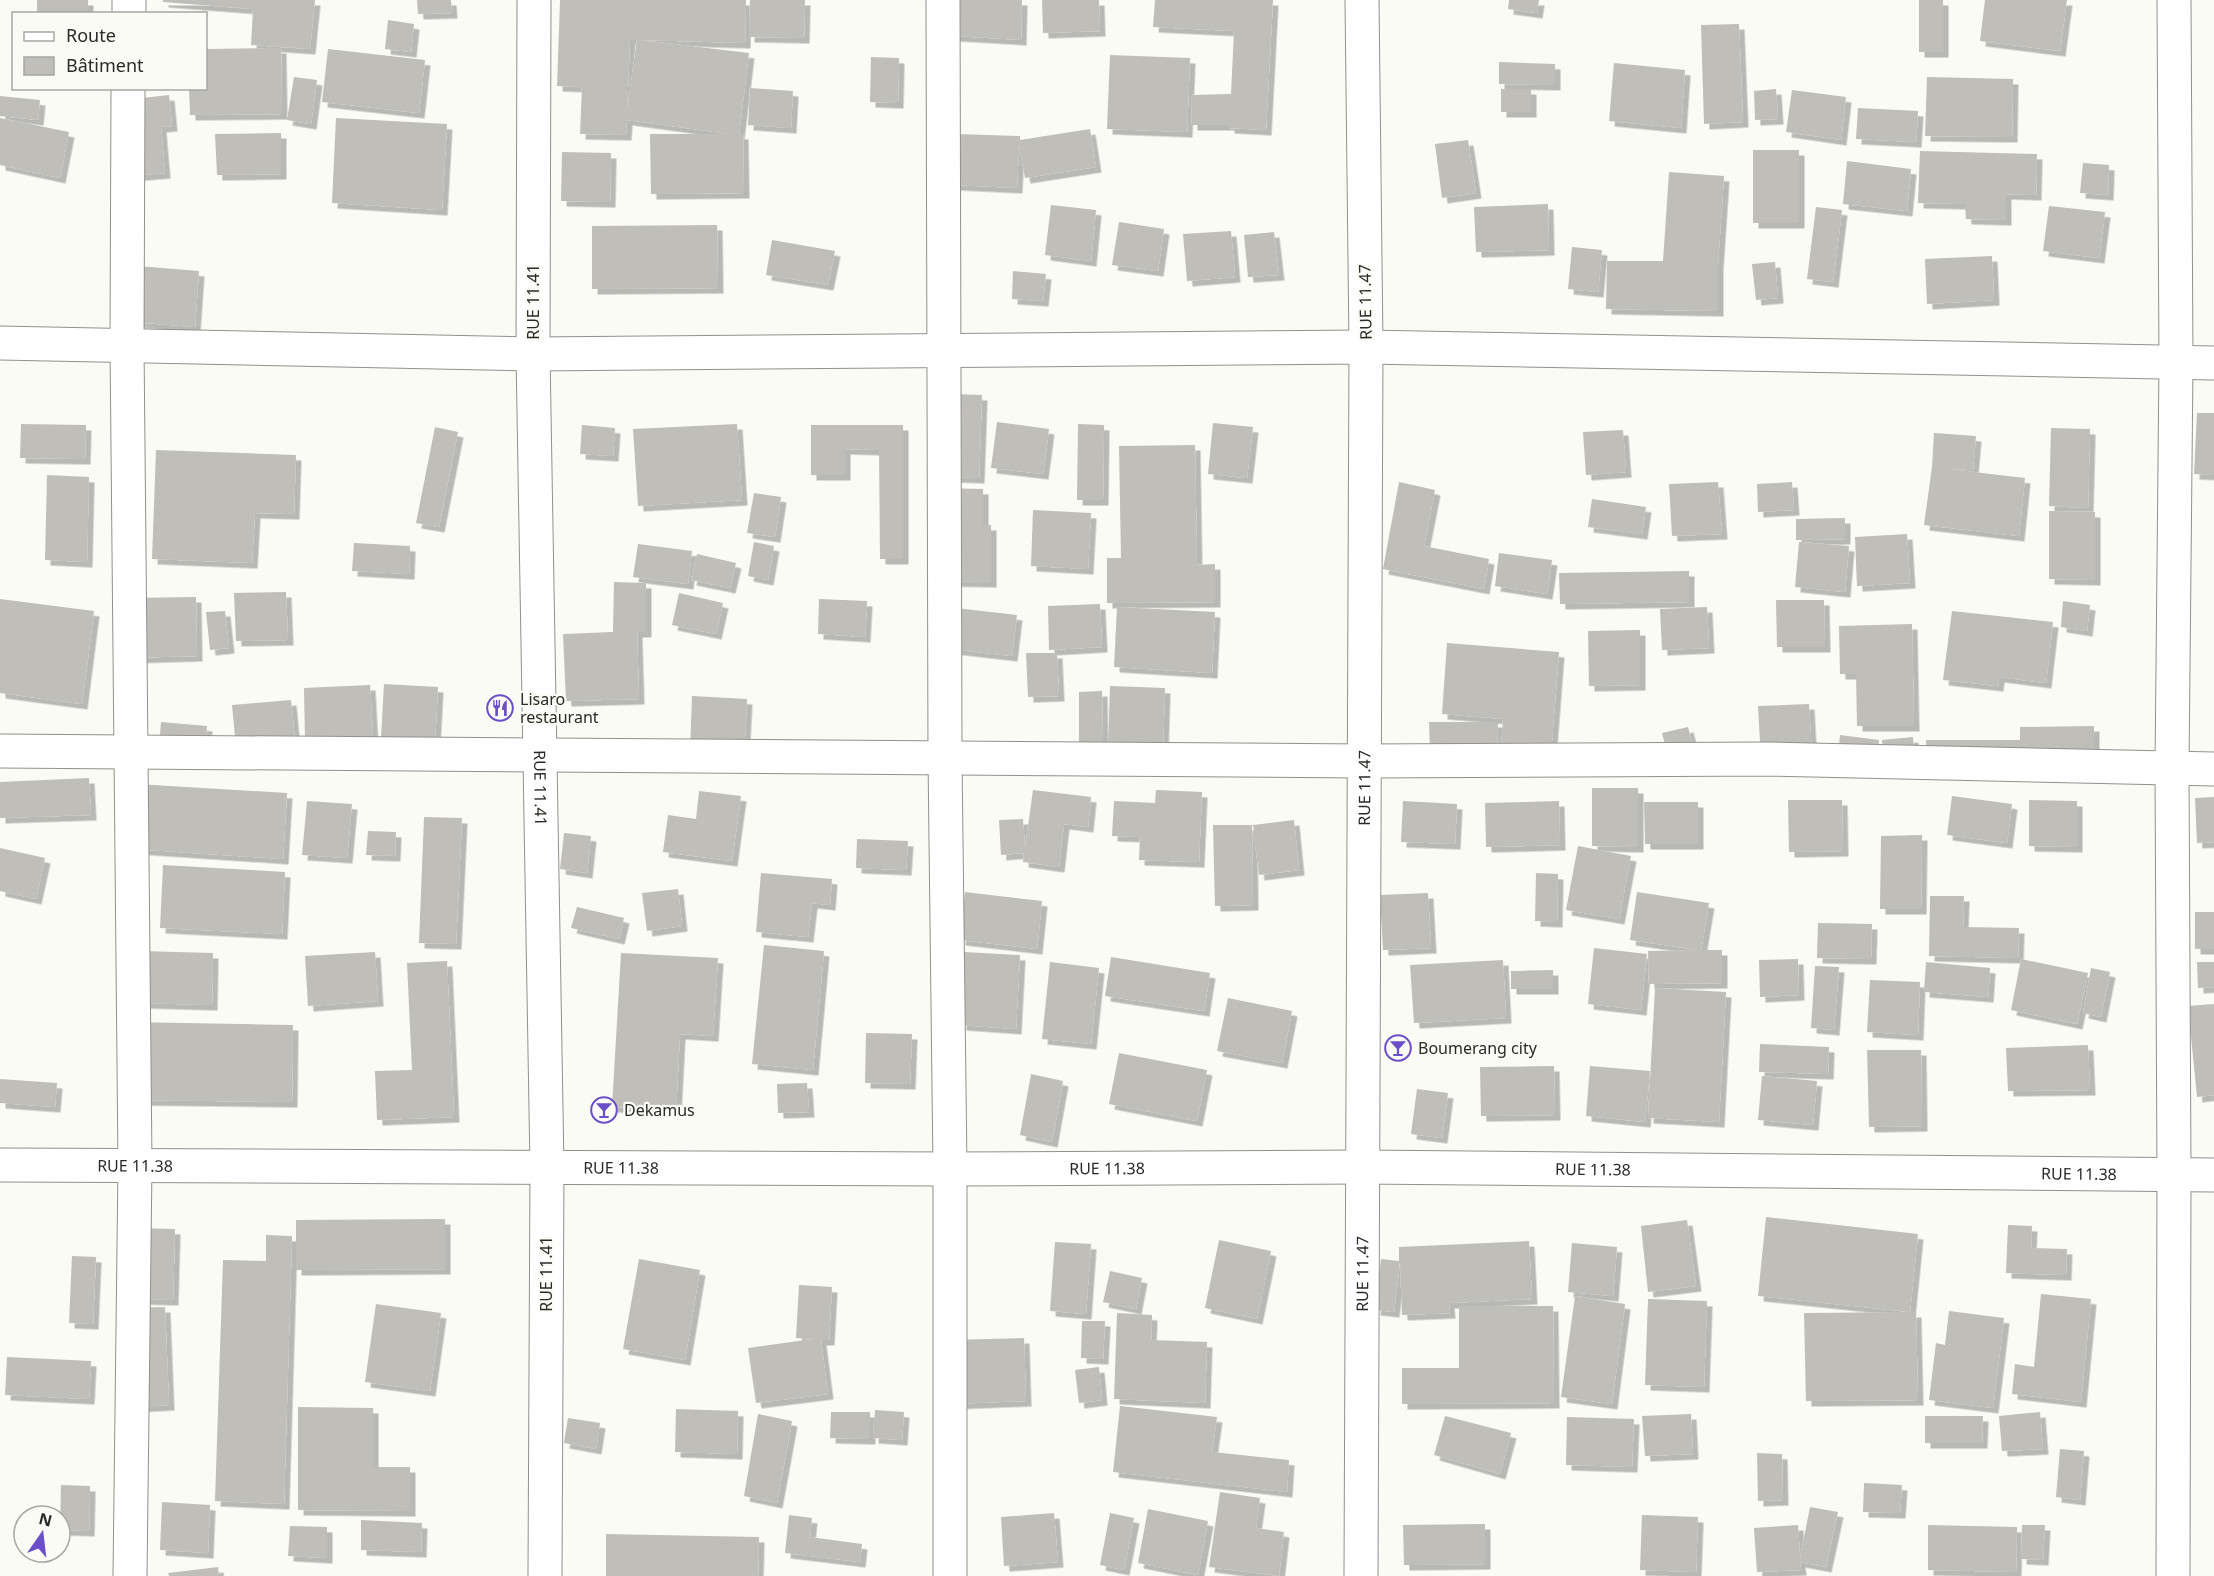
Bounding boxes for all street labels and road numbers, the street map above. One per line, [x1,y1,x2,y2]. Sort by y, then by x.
street label: RUE 11.41 [522,264,544,340]
street label: RUE 11.47 [1353,264,1377,340]
street label: RUE 11.41 [529,750,552,826]
street label: RUE 11.47 [1353,750,1375,826]
street label: RUE 11.38 [97,1154,173,1177]
street label: RUE 11.38 [583,1156,659,1179]
street label: RUE 11.38 [1069,1157,1145,1179]
street label: RUE 11.38 [1555,1158,1631,1181]
street label: RUE 11.38 [2041,1162,2117,1185]
street label: RUE 11.41 [535,1236,557,1312]
street label: RUE 11.47 [1351,1236,1373,1312]

